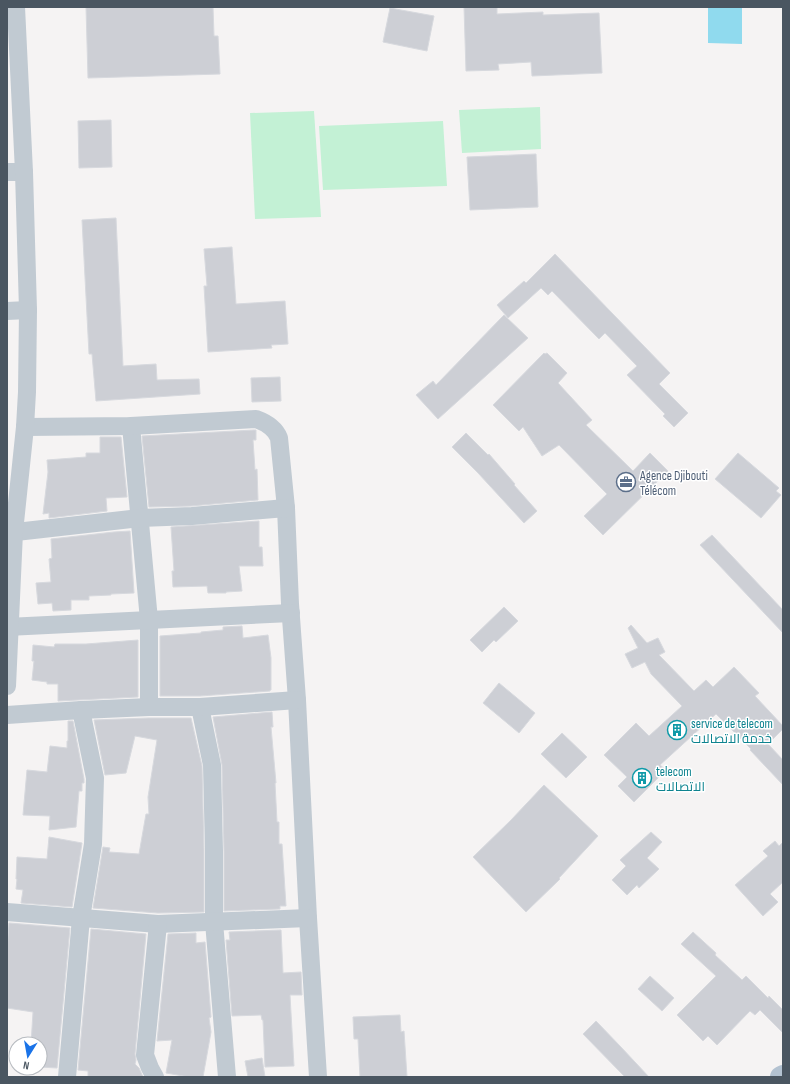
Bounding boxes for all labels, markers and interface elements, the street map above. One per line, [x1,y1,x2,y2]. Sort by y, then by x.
place label: Agence Djibouti Télécom [639,468,708,499]
office icon: Agence Djibouti Télécom [615,471,637,493]
place label: service de telecom خدمة الاتصالات [691,716,773,747]
building icon: service de telecom خدمة الاتصالات [666,719,688,741]
place label: telecom الاتصالات [656,764,705,795]
building icon: telecom الاتصالات [631,767,653,789]
north arrow [8,1036,48,1076]
text: N [22,1058,30,1072]

